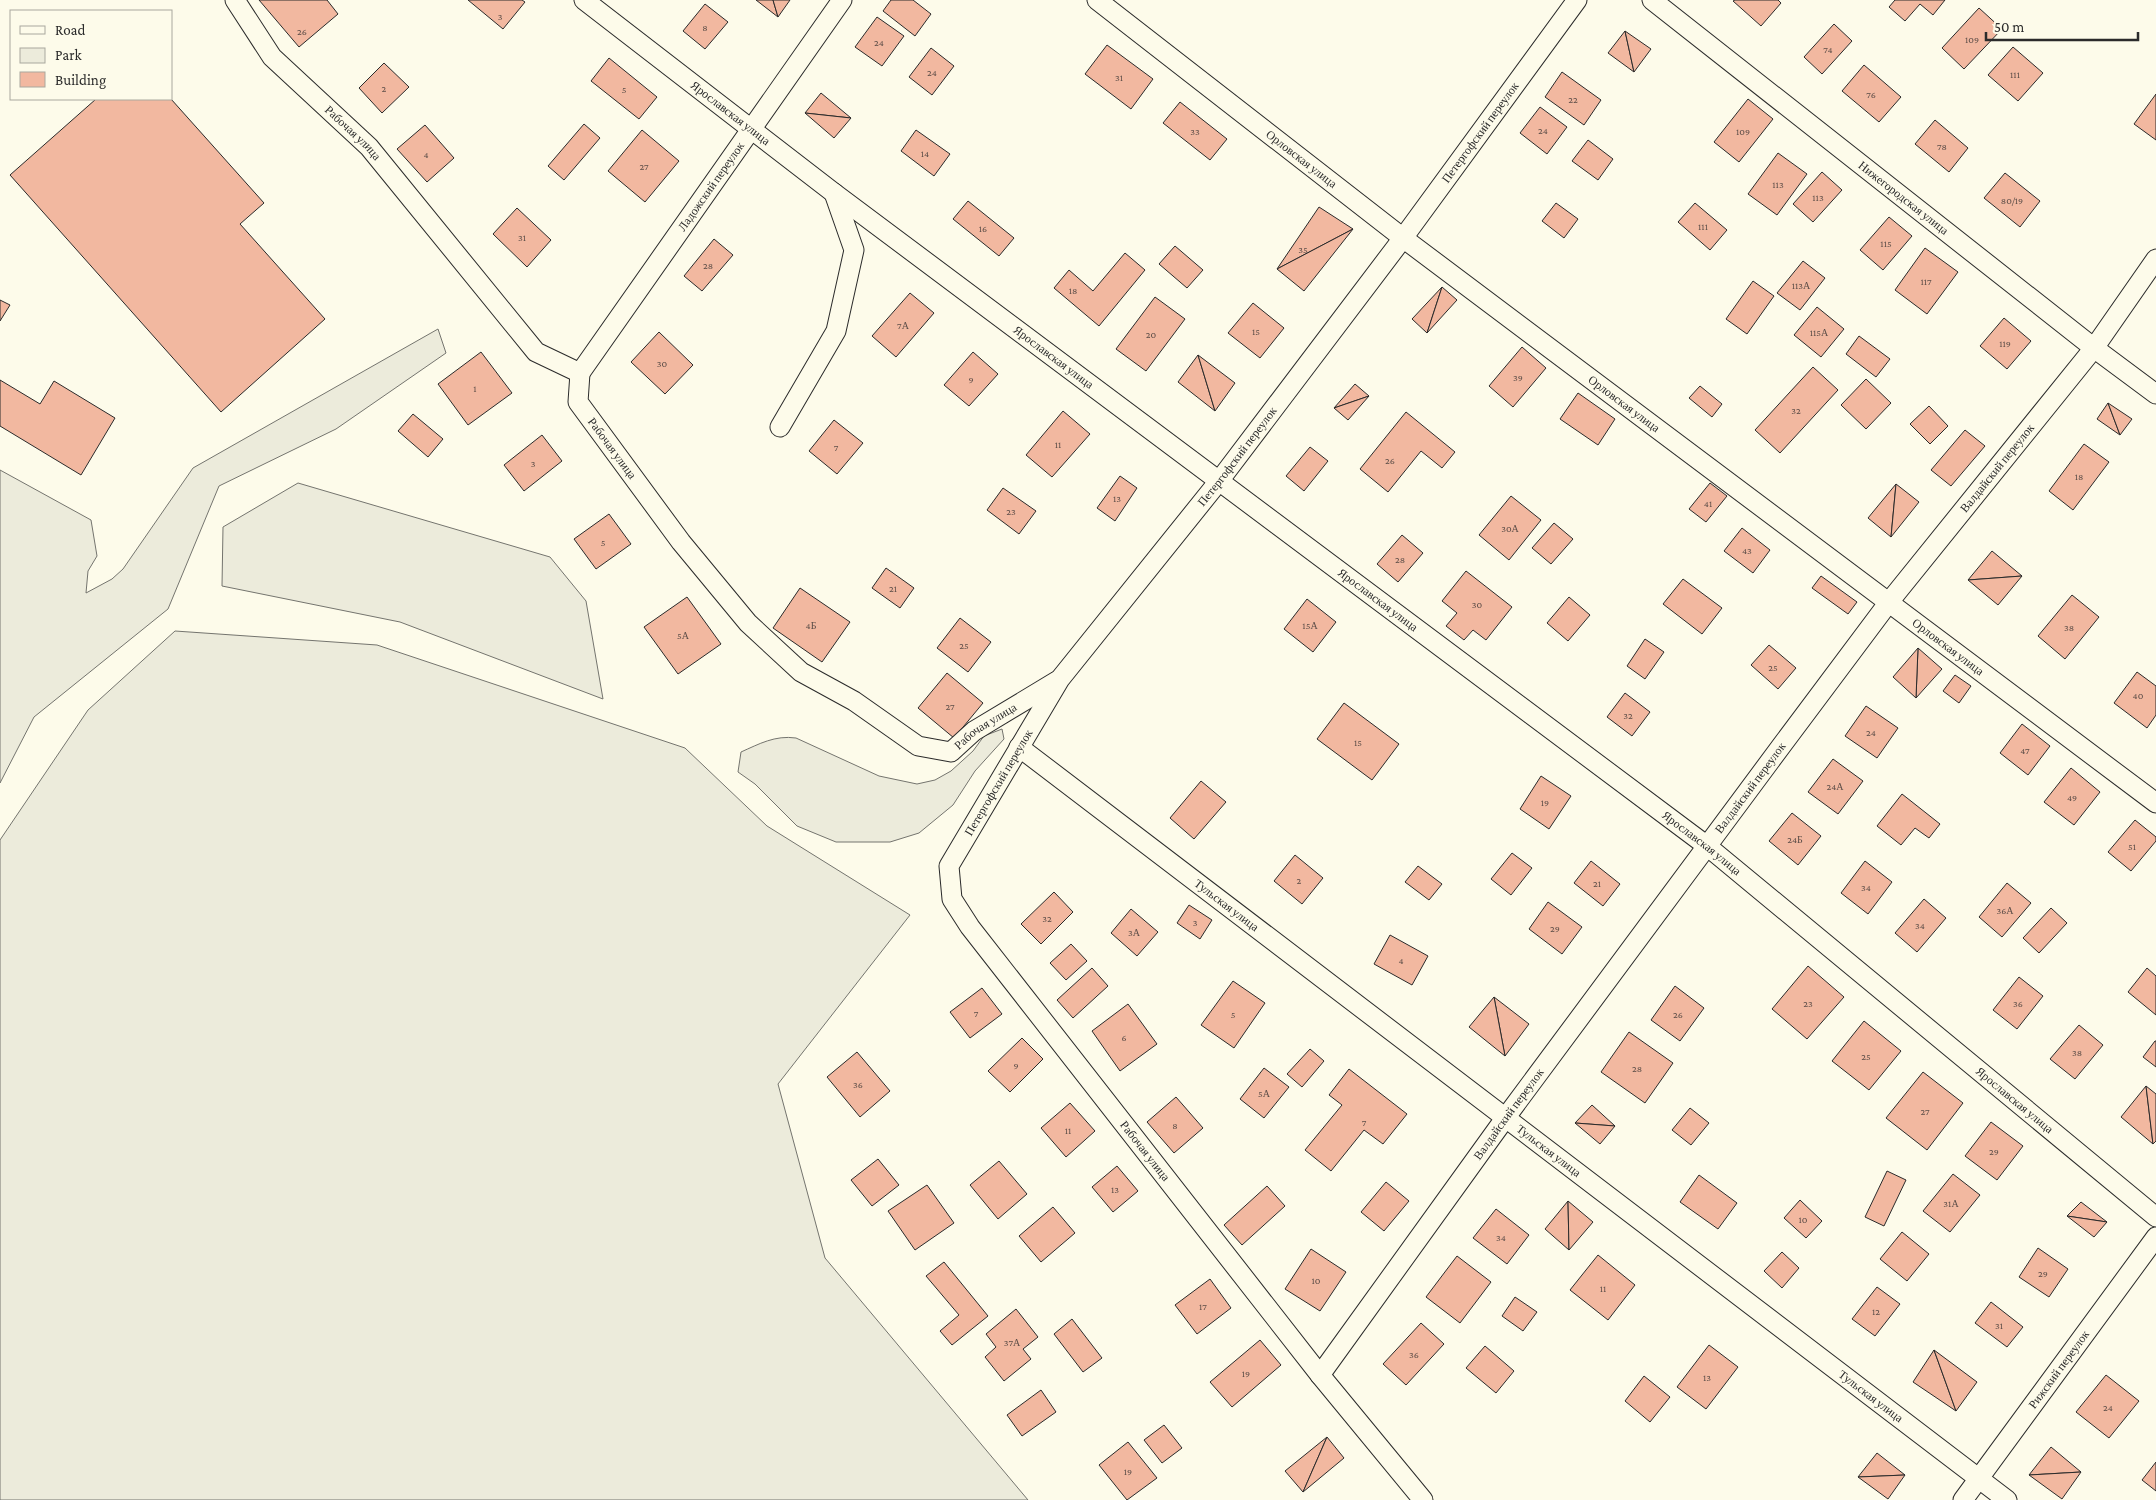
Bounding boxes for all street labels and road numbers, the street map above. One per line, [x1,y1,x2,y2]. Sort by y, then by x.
street label: Ярославская улица [688,78,773,148]
street label: Петергофский переулок [1439,79,1522,185]
street label: Рабочая улица [322,103,384,164]
street label: Орловская улица [1263,127,1340,191]
street label: Ладожский переулок [675,139,747,234]
street label: Нижегородская улица [1856,158,1952,238]
street label: Ярославская улица [1011,323,1097,392]
street label: Орловская улица [1585,372,1663,436]
street label: Петергофский переулок [1195,404,1280,509]
street label: Рабочая улица [585,415,640,482]
street label: Валдайский переулок [1957,421,2037,515]
street label: Ярославская улица [1335,565,1421,635]
street label: Орловская улица [1909,616,1987,679]
street label: Рабочая улица [951,700,1020,753]
street label: Петергофский переулок [962,727,1036,838]
street label: Валдайский переулок [1712,739,1789,836]
street label: Ярославская улица [1659,808,1744,879]
street label: Тульская улица [1192,876,1262,935]
street label: Ярославская улица [1973,1064,2057,1137]
street label: Валдайский переулок [1471,1065,1547,1162]
street label: Рабочая улица [1117,1118,1173,1184]
street label: Тульская улица [1514,1122,1584,1180]
street label: Рижский переулок [2026,1327,2092,1411]
street label: Тульская улица [1836,1367,1906,1426]

